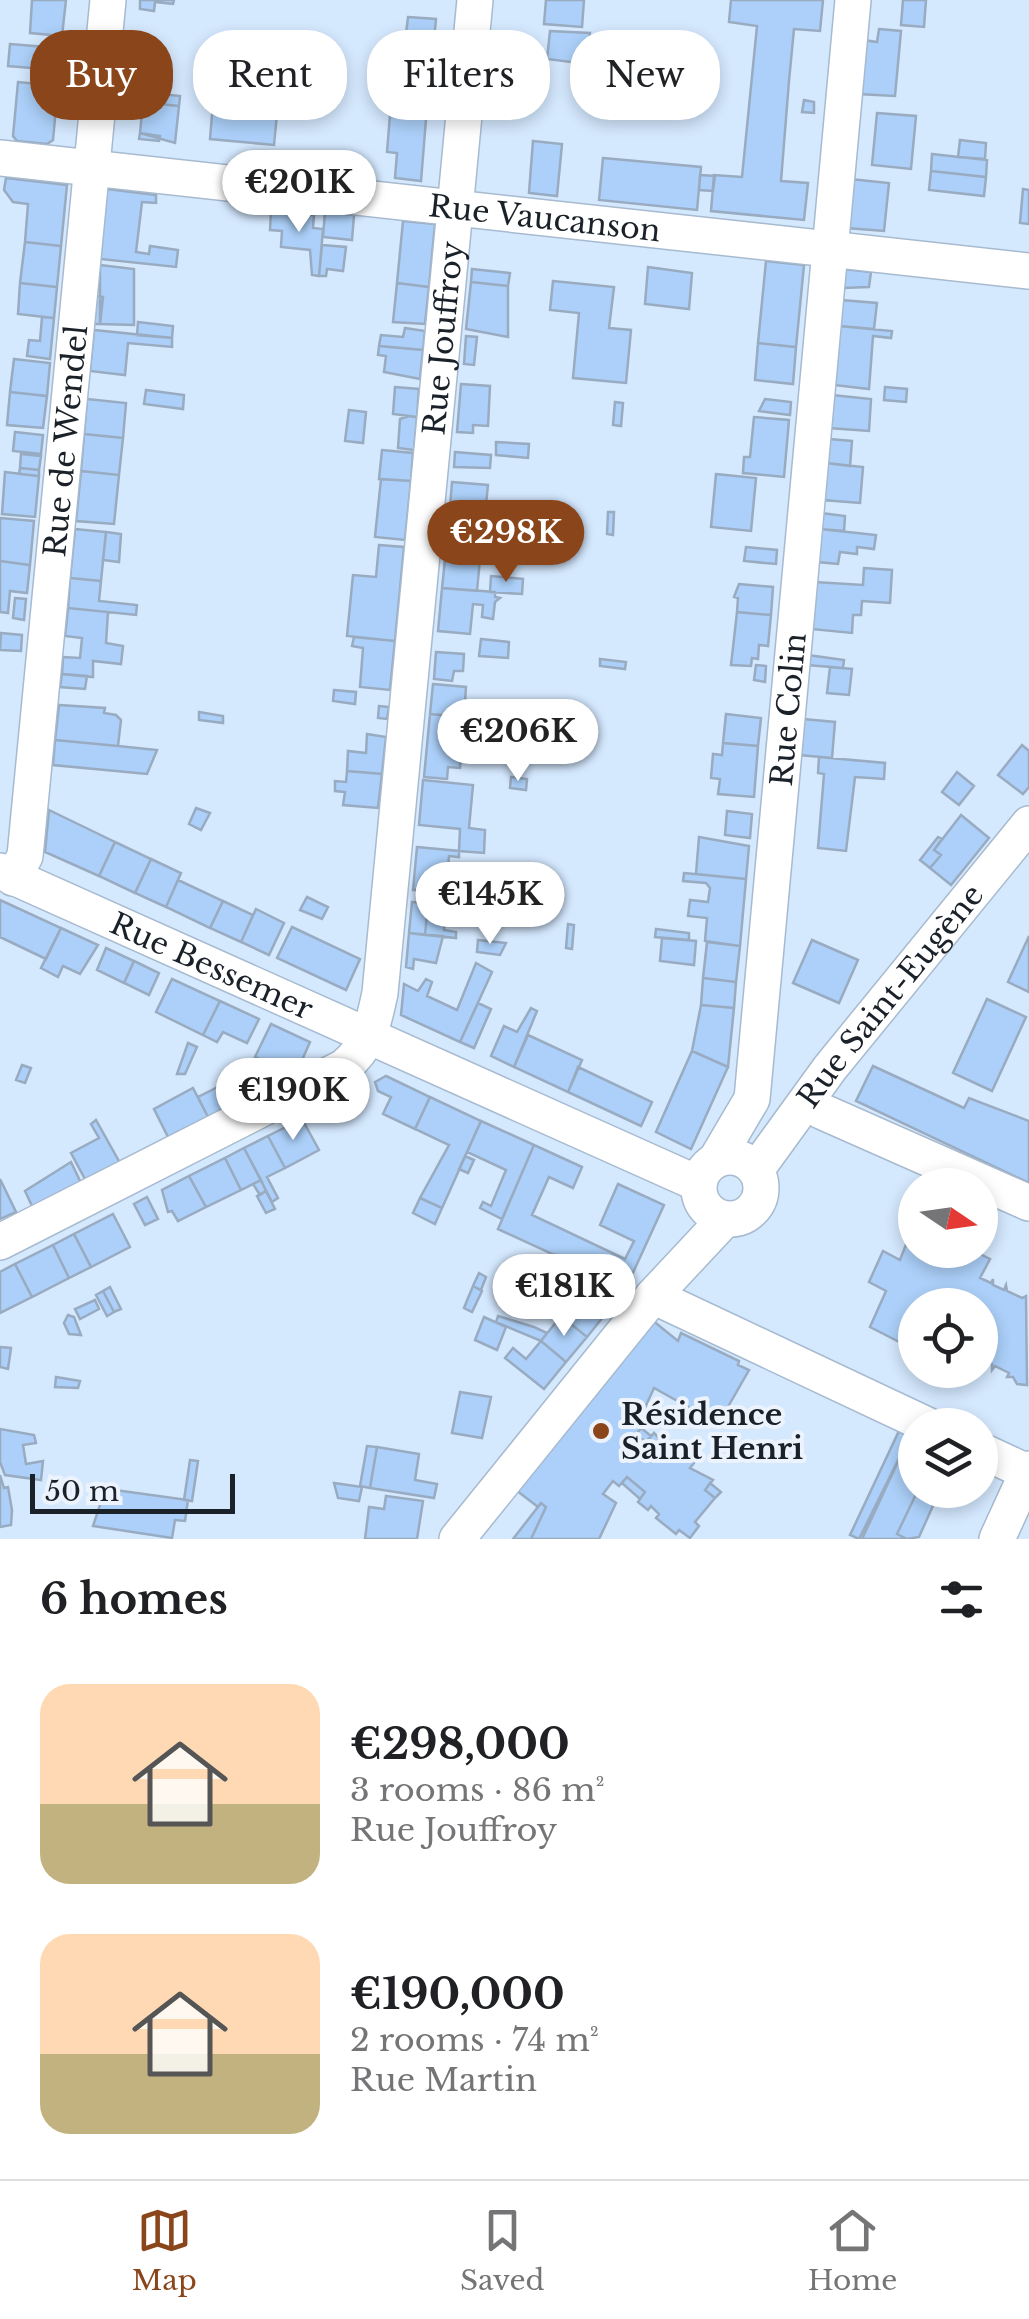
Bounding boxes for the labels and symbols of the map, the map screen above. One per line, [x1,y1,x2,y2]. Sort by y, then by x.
pin: €201K [229,150,369,235]
street label: Rue Vaucanson [427,187,663,249]
street label: Rue Jouffroy [415,240,470,437]
street label: Rue de Wendel [36,324,95,559]
pin: €298K [436,500,576,585]
street label: Rue Colin [762,631,813,788]
pin: €206K [448,699,588,784]
pin: €145K [420,862,560,947]
street label: Rue Saint-Eugène [789,876,991,1115]
street label: Rue Bessemer [105,904,319,1028]
pin: €190K [223,1058,363,1143]
north arrow [898,1168,998,1268]
pin: €181K [494,1254,634,1339]
place label: Résidence Saint Henri [621,1396,803,1467]
marker: Résidence Saint Henri [590,1420,612,1442]
scale bar [30,1469,235,1514]

